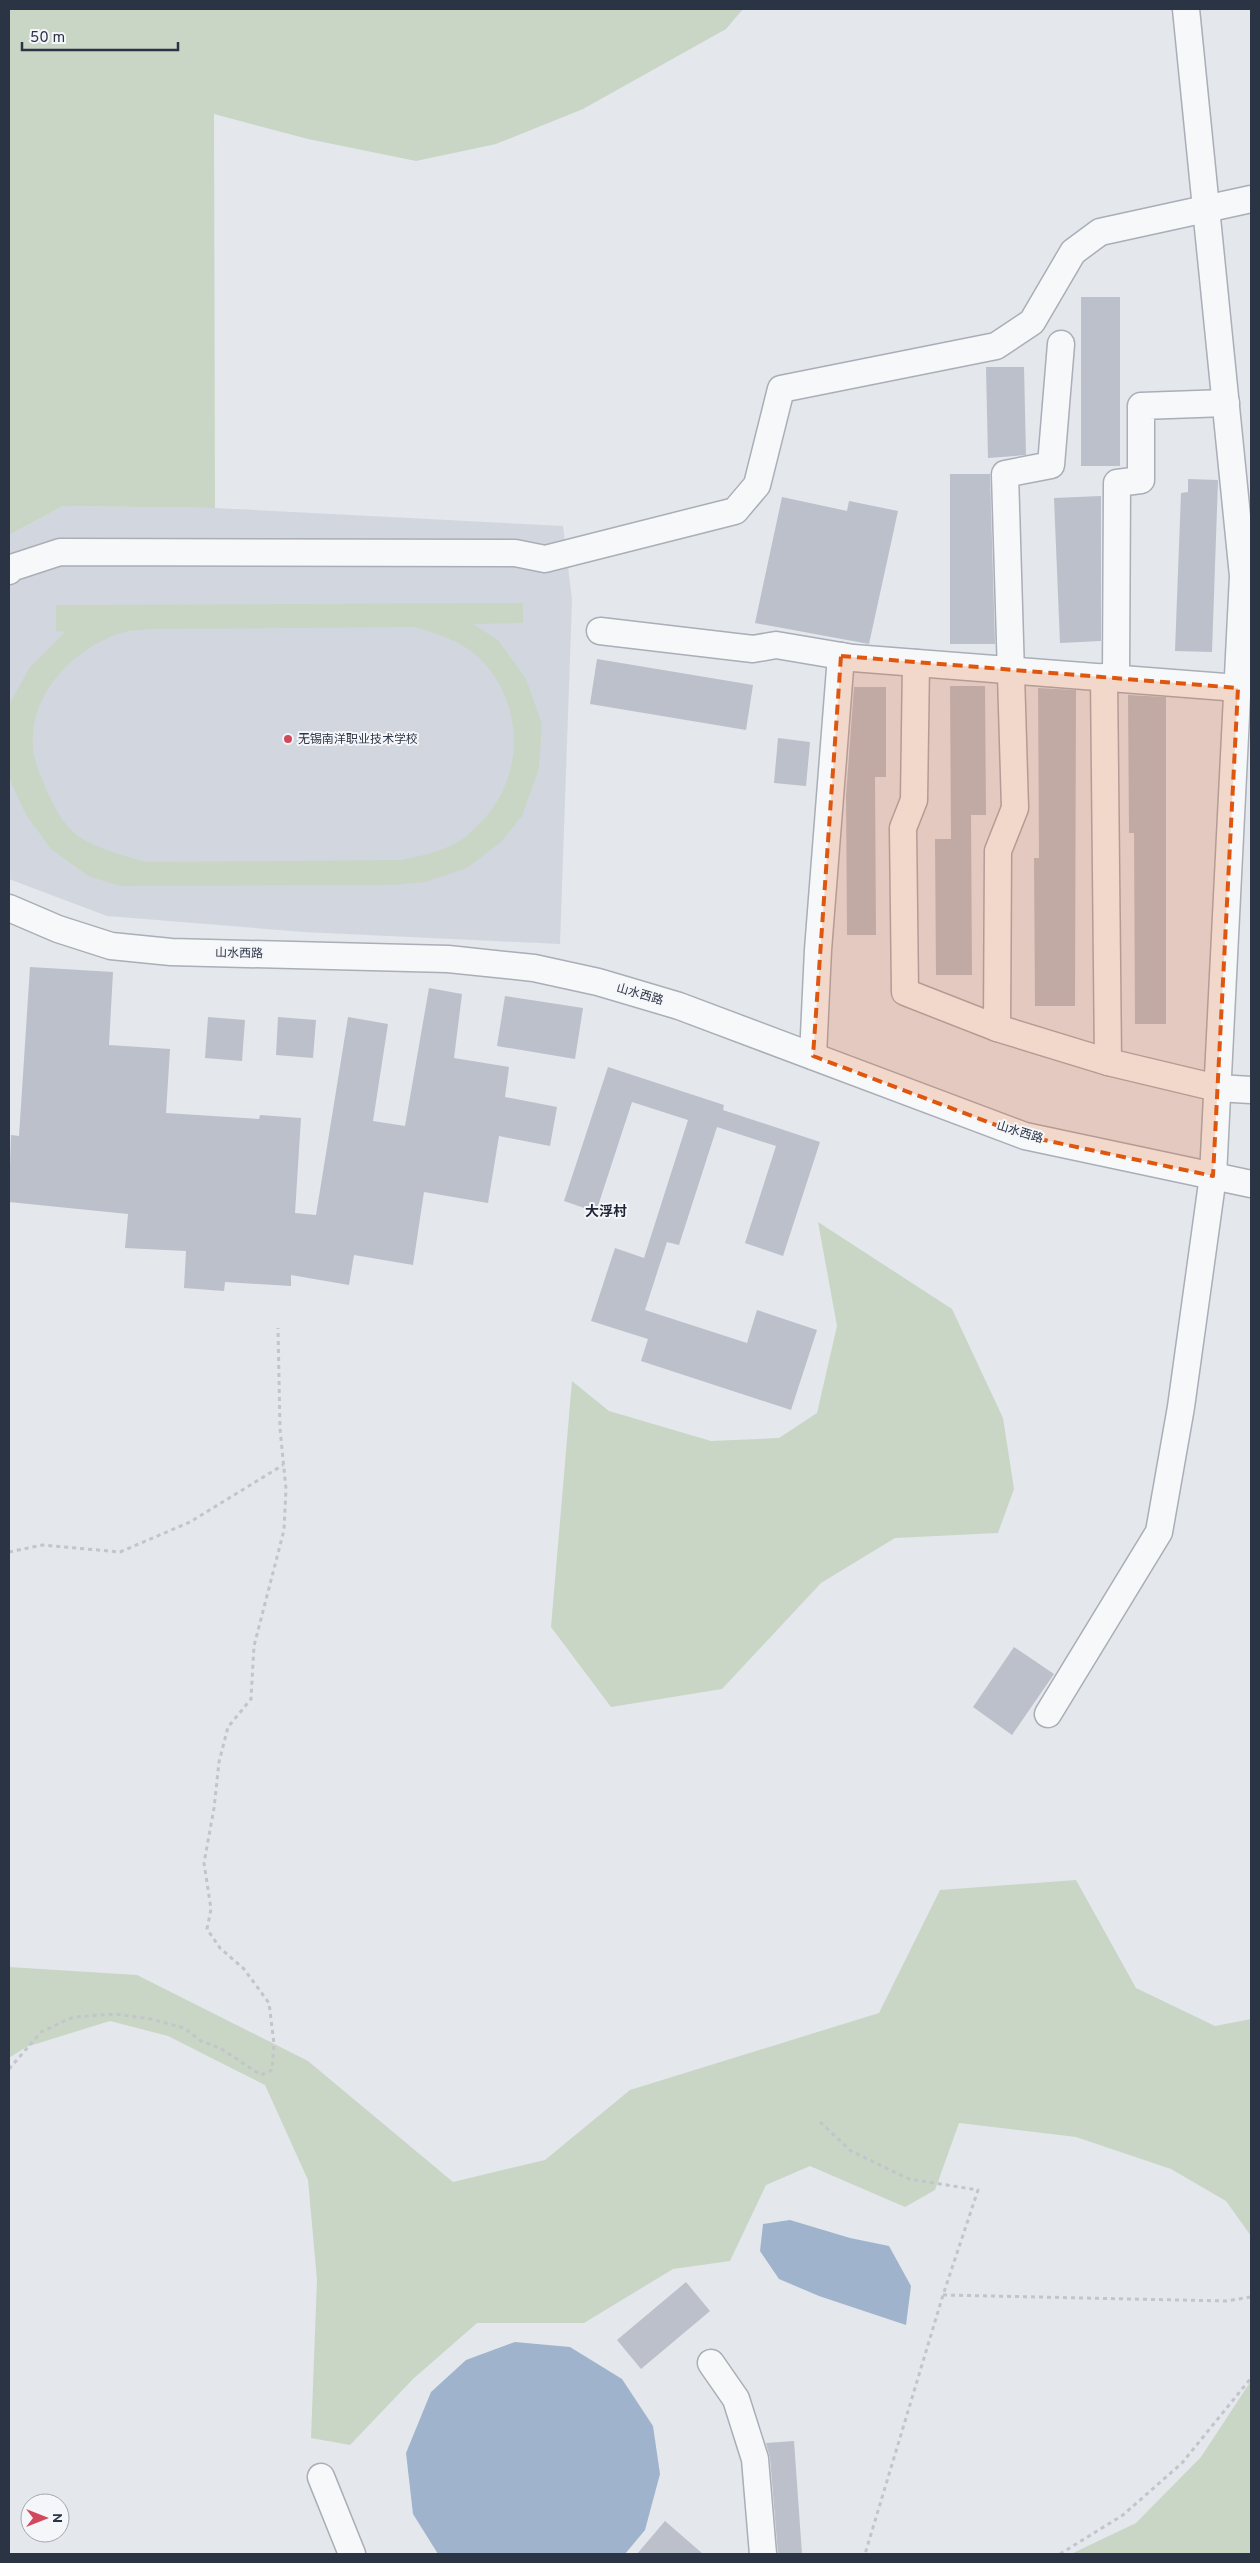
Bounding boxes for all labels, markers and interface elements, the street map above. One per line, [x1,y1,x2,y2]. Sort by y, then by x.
scale bar [22,20,179,52]
text: 50 m [30,29,65,48]
place label: 无锡南洋职业技术学校 [298,732,418,748]
marker: 无锡南洋职业技术学校 [282,733,294,745]
street label: 山水西路 [215,946,263,962]
street label: 山水西路 [614,981,665,1009]
street label: 山水西路 [994,1118,1045,1148]
district label: 大浮村 [585,1203,627,1221]
north arrow [20,2493,70,2543]
text: N [48,2513,65,2523]

